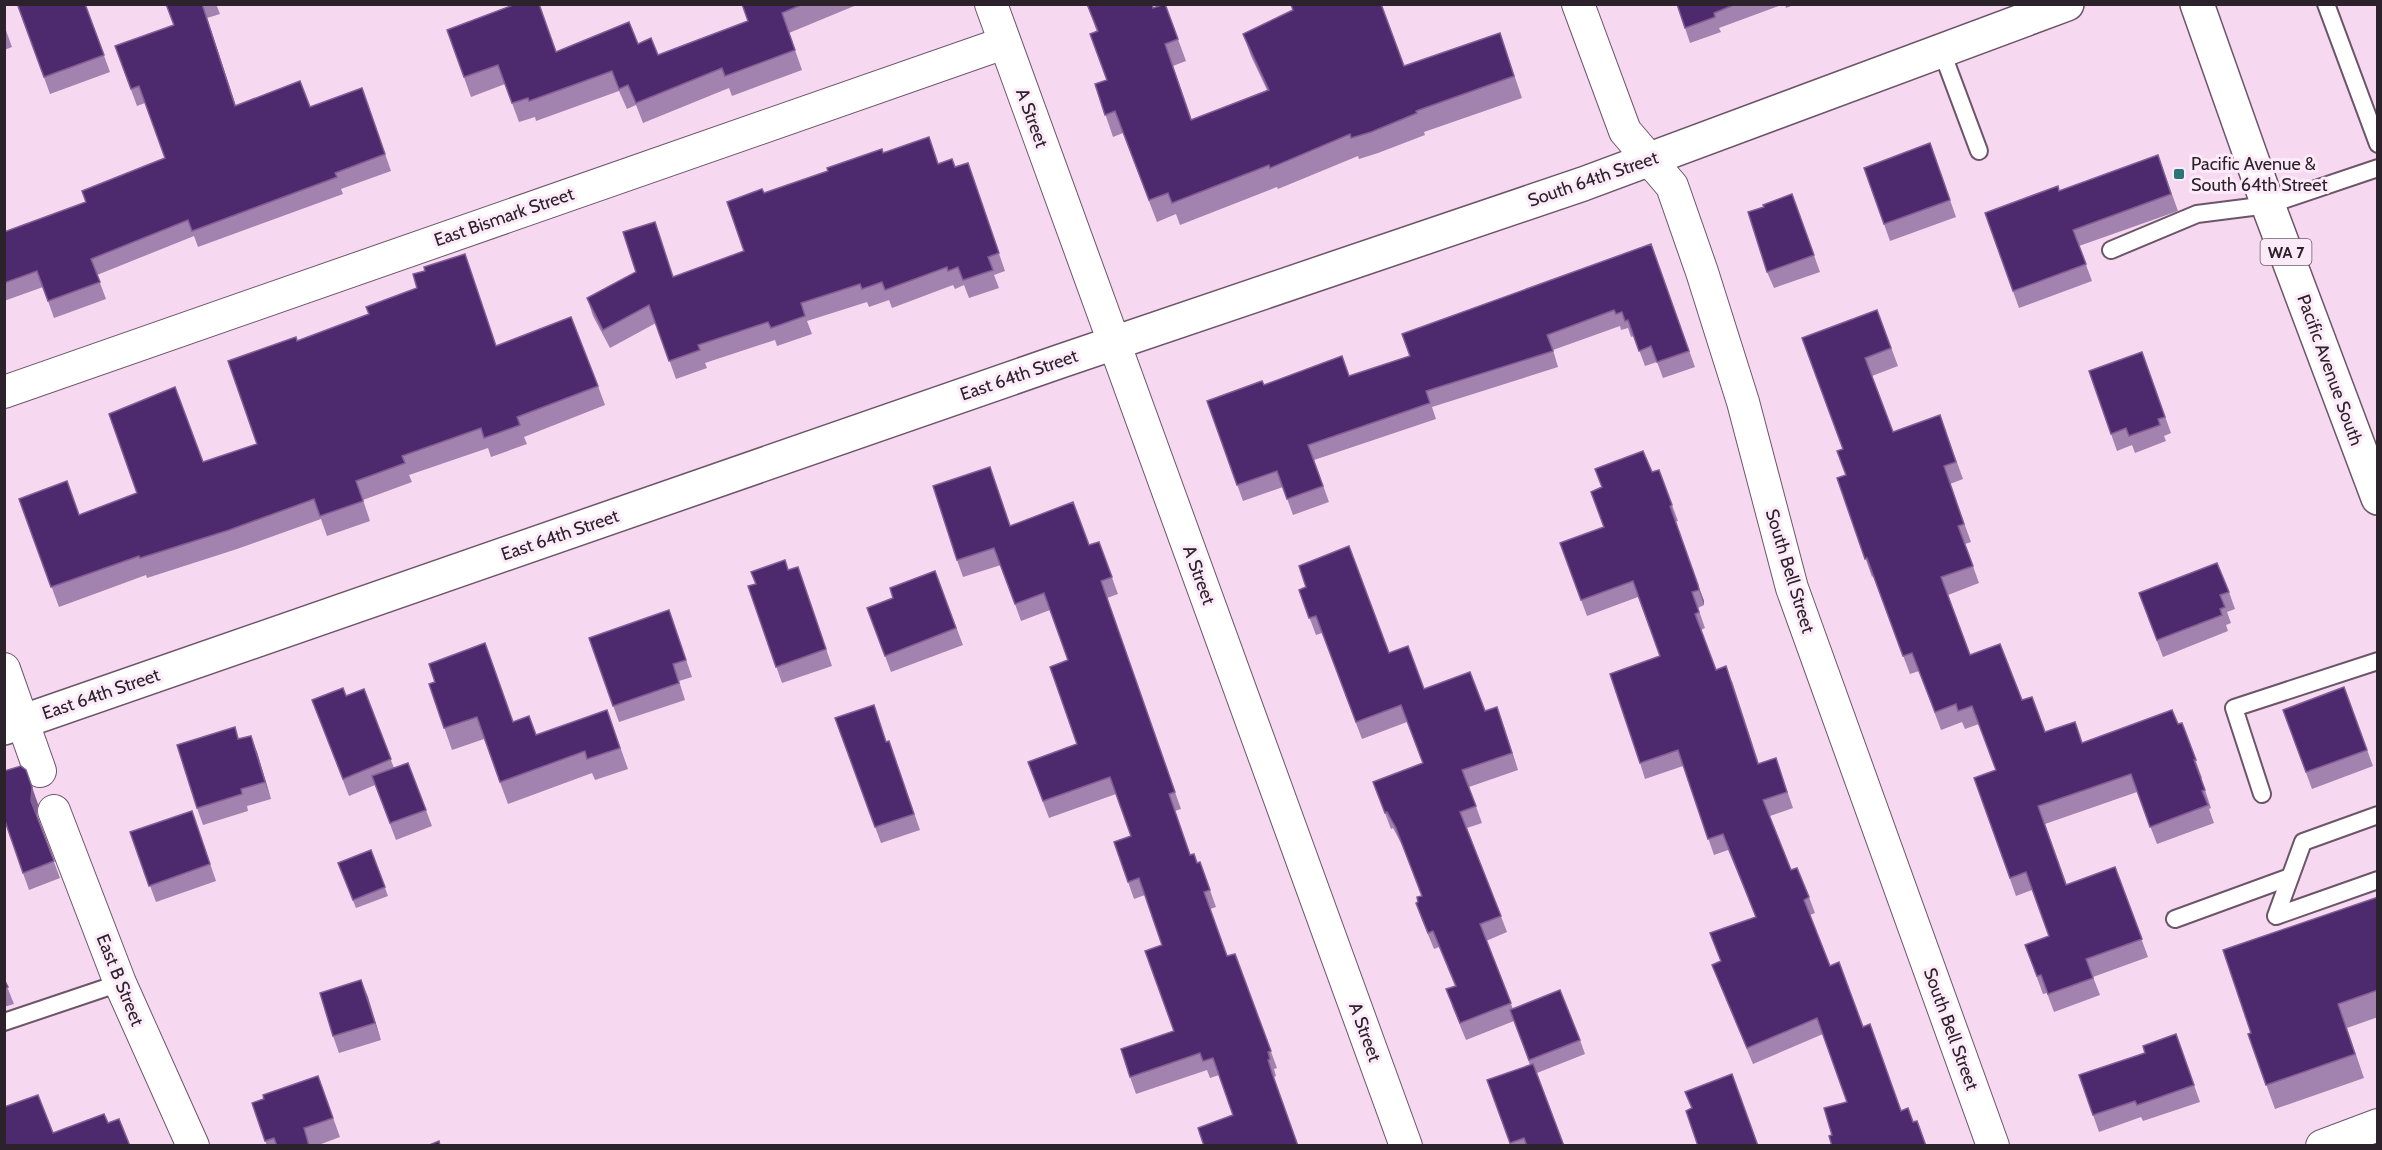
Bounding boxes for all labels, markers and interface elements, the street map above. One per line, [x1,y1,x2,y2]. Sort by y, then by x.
street label: A Street [1011,85,1053,151]
street label: South 64th Street [1525,146,1661,212]
place label: Pacific Avenue & South 64th Street [2191,153,2327,196]
marker: Pacific Avenue & South 64th Street [2172,167,2186,181]
street label: East Bismark Street [431,183,577,251]
road number: WA 7 [2260,239,2312,265]
street label: Pacific Avenue South [2292,291,2368,449]
street label: East 64th Street [957,345,1081,405]
street label: East 64th Street [498,505,622,565]
street label: South Bell Street [1761,506,1819,636]
street label: A Street [1178,542,1220,608]
street label: East 64th Street [39,664,163,724]
street label: East B Street [92,931,148,1029]
street label: South Bell Street [1919,965,1983,1093]
street label: A Street [1344,999,1386,1065]

